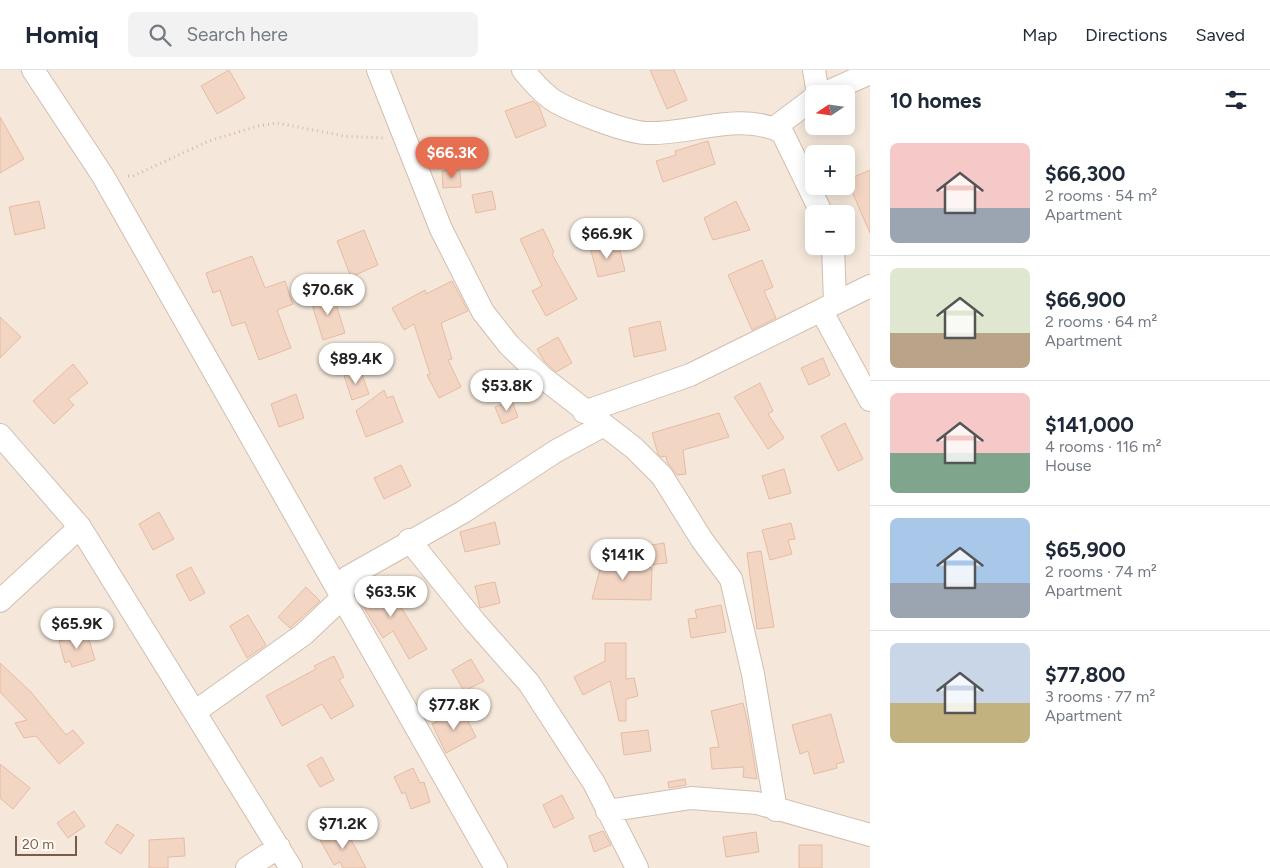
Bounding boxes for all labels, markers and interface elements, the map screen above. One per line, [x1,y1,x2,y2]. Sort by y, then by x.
search box [128,12,478,57]
text: Homiq [25,20,98,49]
icon: search [146,21,174,49]
text: Search here [186,23,288,46]
text: Map [1022,24,1057,46]
text: Directions [1085,24,1167,46]
text: Saved [1195,24,1245,46]
north arrow [805,85,855,135]
map controls [805,85,855,255]
icon: filters [1222,86,1250,114]
text: 10 homes [890,88,981,113]
pin: $66.3K [411,136,493,179]
text: $66.3K [427,143,477,162]
button: + [805,145,855,195]
text: $66,300 [1045,161,1125,186]
icon: home [930,163,990,223]
text: 2 rooms · 54 m² [1045,186,1157,205]
button: − [805,205,855,255]
text: Apartment [1045,205,1122,224]
pin: $66.9K [566,218,648,260]
text: $66.9K [581,224,633,243]
pin: $70.6K [287,274,369,316]
text: $70.6K [302,280,354,299]
text: $66,900 [1045,287,1126,312]
icon: home [930,288,990,348]
text: 2 rooms · 64 m² [1045,312,1157,331]
text: Apartment [1045,331,1122,350]
pin: $89.4K [315,342,397,385]
text: $89.4K [330,349,382,368]
pin: $53.8K [466,370,548,412]
text: $53.8K [481,376,533,395]
text: $141,000 [1045,412,1134,437]
icon: home [930,413,990,473]
text: 4 rooms · 116 m² [1045,437,1162,456]
text: House [1045,456,1091,475]
text: $65,900 [1045,537,1126,562]
pin: $141K [588,538,658,581]
icon: home [930,538,990,598]
text: $141K [601,545,645,564]
text: 2 rooms · 74 m² [1045,562,1157,581]
pin: $63.5K [350,576,432,618]
text: Apartment [1045,581,1122,600]
text: $63.5K [366,582,416,601]
pin: $65.9K [36,608,118,650]
text: $65.9K [51,614,103,633]
text: $77,800 [1045,662,1125,687]
icon: home [930,663,990,723]
text: 3 rooms · 77 m² [1045,687,1155,706]
pin: $77.8K [413,688,495,731]
text: $77.8K [428,695,480,714]
text: Apartment [1045,706,1122,725]
pin: $71.2K [302,808,384,850]
text: $71.2K [319,814,367,833]
scale bar [15,833,78,856]
text: 20 m [22,836,54,853]

